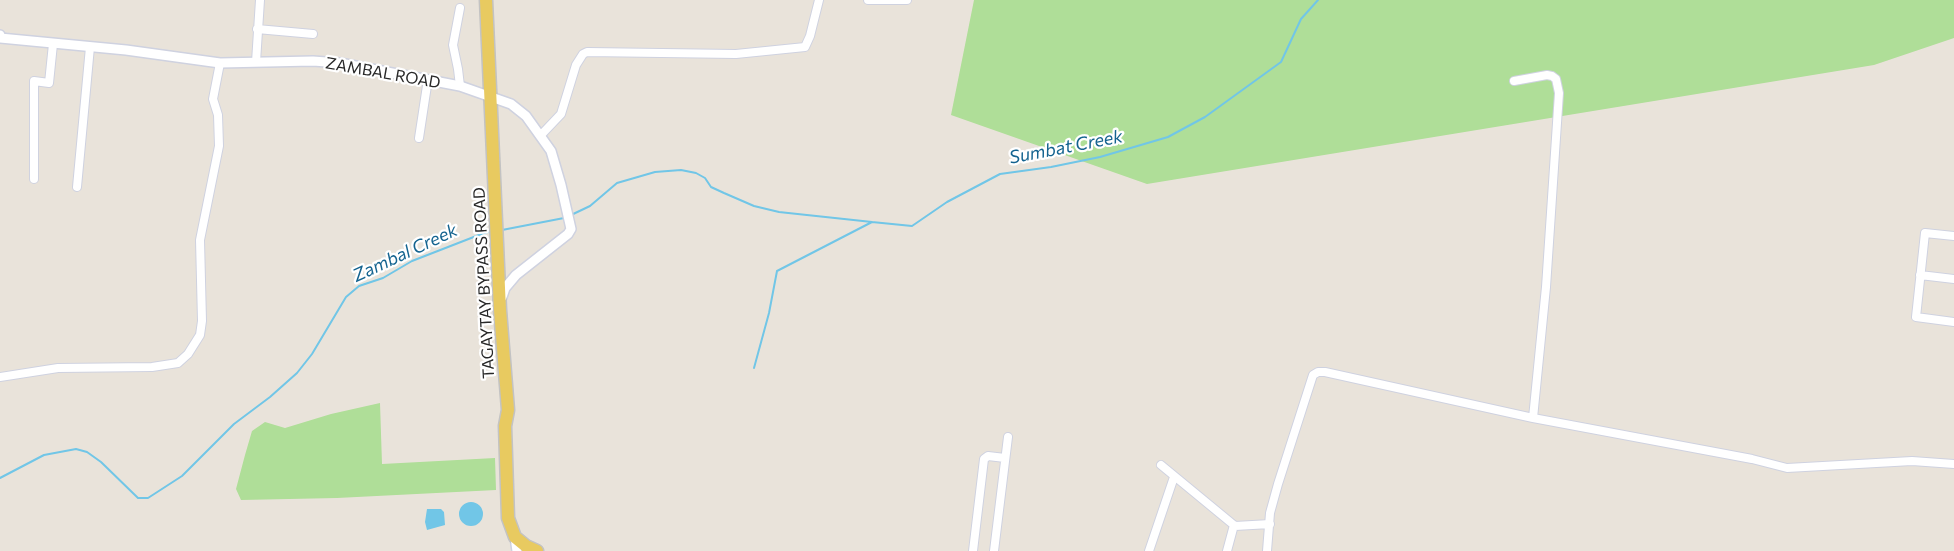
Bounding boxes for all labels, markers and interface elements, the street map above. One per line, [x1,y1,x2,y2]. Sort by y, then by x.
street label: ZAMBAL ROAD [324,53,442,93]
water label: Sumbat Creek [1007,125,1125,169]
street label: TAGAYTAY BYPASS ROAD [469,187,499,379]
water label: Zambal Creek [349,219,461,287]

